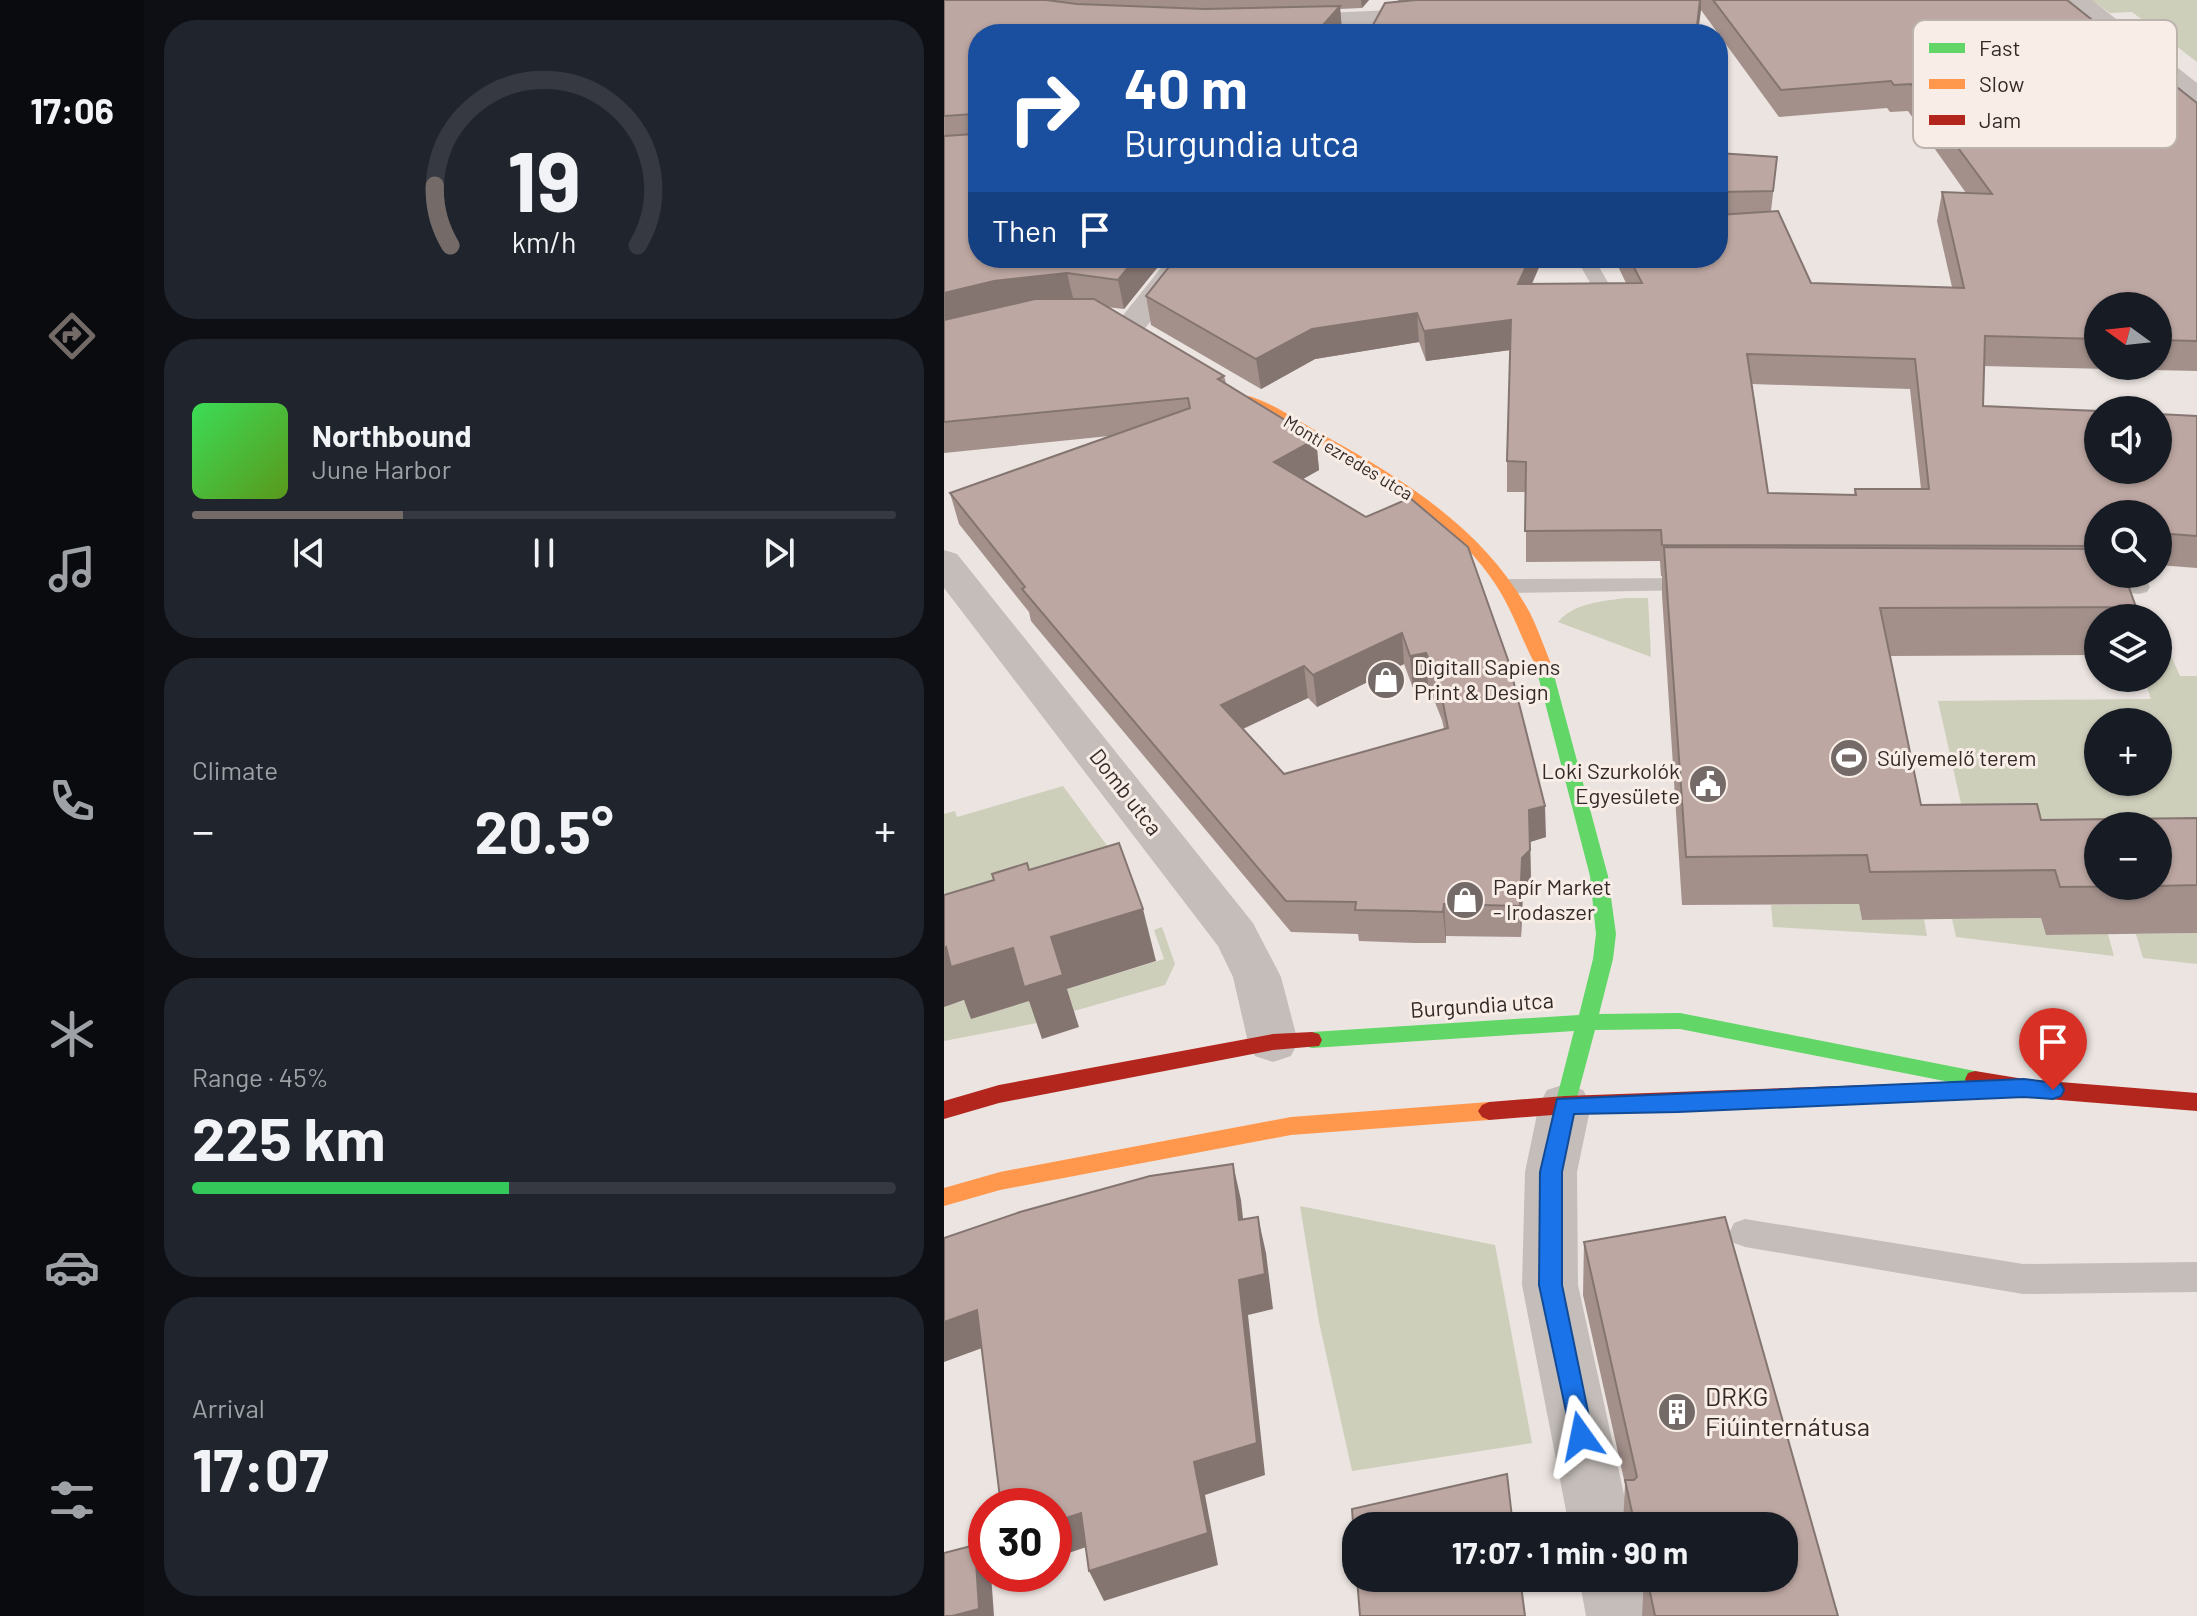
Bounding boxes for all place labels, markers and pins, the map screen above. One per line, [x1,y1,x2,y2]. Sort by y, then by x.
place label: Digitall Sapiens Print & Design [1414,653,1560,704]
shop icon: Digitall Sapiens Print & Design [1365,659,1407,701]
sports icon: Súlyemelő terem [1828,737,1870,779]
place label: Súlyemelő terem [1877,744,2037,770]
place label: Loki Szurkolók Egyesülete [1542,757,1680,808]
public building icon: Loki Szurkolók Egyesülete [1687,763,1729,805]
place label: Papír Market - Irodaszer [1493,873,1612,924]
shop icon: Papír Market - Irodaszer [1444,879,1486,921]
pin [2019,1008,2087,1090]
place label: DRKG Fiúinternátusa [1705,1380,1870,1441]
building icon: DRKG Fiúinternátusa [1656,1391,1698,1433]

